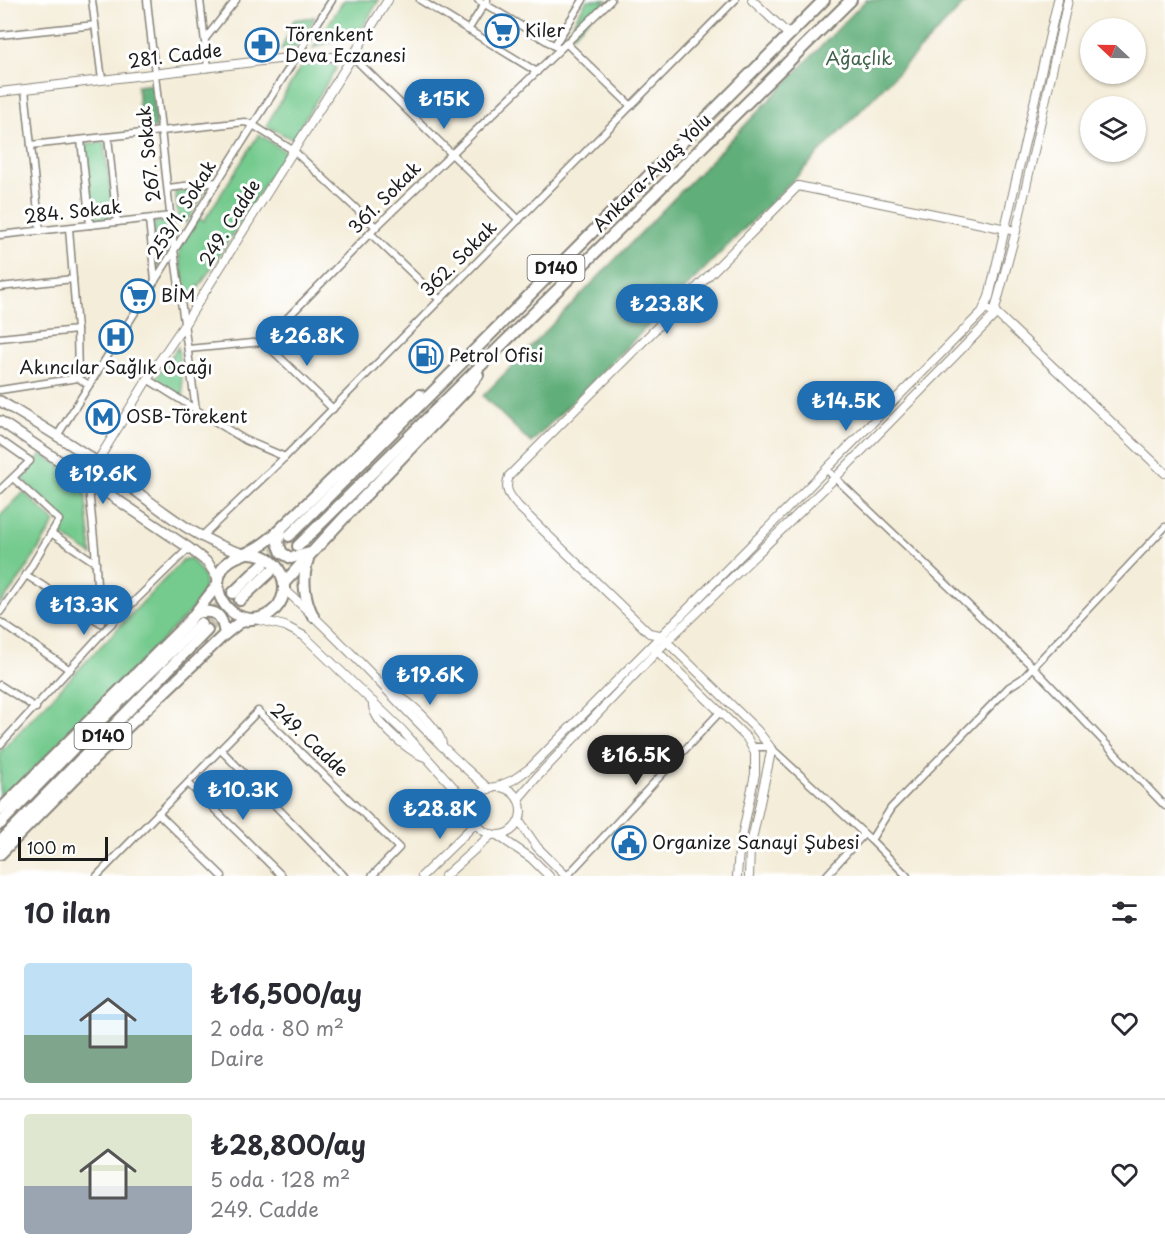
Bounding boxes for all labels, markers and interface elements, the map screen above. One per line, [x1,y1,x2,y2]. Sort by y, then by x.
supermarket icon: Kiler [484,13,520,49]
place label: Kiler [525,16,565,43]
north arrow [1080,18,1146,84]
map controls [1080,18,1146,162]
place label: Törenkent Deva Eczanesi [285,20,406,68]
pharmacy icon: Törenkent Deva Eczanesi [244,27,280,63]
street label: 281. Cadde [126,35,223,74]
park label: Ağaçlık [826,44,892,71]
pin: ₺15K [408,79,480,130]
text: ₺15K [418,83,470,113]
button: layers [1080,96,1146,162]
street label: 267. Sokak [129,105,166,203]
street label: Ankara-Ayaş Yolu [586,107,716,237]
street label: 253/1. Sokak [139,154,222,264]
street label: 361. Sokak [341,154,427,240]
street label: 249. Cadde [191,174,266,271]
street label: 284. Sokak [23,192,123,229]
street label: 362. Sokak [414,214,502,302]
road number: D140 [528,255,584,281]
supermarket icon: BİM [120,278,156,314]
place label: BİM [161,281,195,308]
pin: ₺23.8K [618,284,716,335]
text: ₺23.8K [630,288,704,318]
pin: ₺26.8K [258,316,356,367]
hospital icon: Akıncılar Sağlık Ocağı [98,319,134,355]
text: ₺26.8K [270,320,344,350]
fuel station icon: Petrol Ofisi [408,338,444,374]
place label: Petrol Ofisi [449,341,543,368]
place label: Akıncılar Sağlık Ocağı [20,353,212,380]
pin: ₺14.5K [797,381,895,432]
text: ₺14.5K [811,385,881,415]
metro station icon: OSB-Törekent [85,399,121,435]
place label: OSB-Törekent [126,402,247,429]
pin: ₺19.6K [54,454,152,505]
text: ₺19.6K [69,458,137,488]
pin: ₺13.3K [35,585,133,636]
text: ₺13.3K [49,589,119,619]
pin: ₺19.6K [381,655,479,706]
text: ₺19.6K [396,659,464,689]
street label: 249. Cadde [265,696,355,782]
road number: D140 [74,723,132,749]
pin: ₺16.5K [587,735,685,786]
text: ₺16.5K [601,739,671,769]
pin: ₺10.3K [194,770,292,821]
text: ₺10.3K [207,774,279,804]
pin: ₺28.8K [391,789,489,840]
text: ₺28.8K [403,793,477,823]
public building icon: Organize Sanayi Şubesi [611,825,647,861]
place label: Organize Sanayi Şubesi [652,828,860,855]
scale bar [18,834,108,862]
text: 100 m [27,835,76,859]
text: 10 ilan [24,893,111,932]
icon: filters [1108,896,1141,929]
text: ₺16,500/ay [210,974,362,1013]
icon: home [72,987,144,1059]
icon: heart [1108,1007,1141,1040]
text: 2 oda · 80 m² [210,1013,344,1043]
text: Daire [210,1043,264,1073]
text: ₺28,800/ay [210,1125,366,1164]
icon: home [72,1138,144,1210]
icon: heart [1108,1158,1141,1191]
text: 5 oda · 128 m² [210,1164,350,1194]
text: 249. Cadde [210,1194,319,1224]

